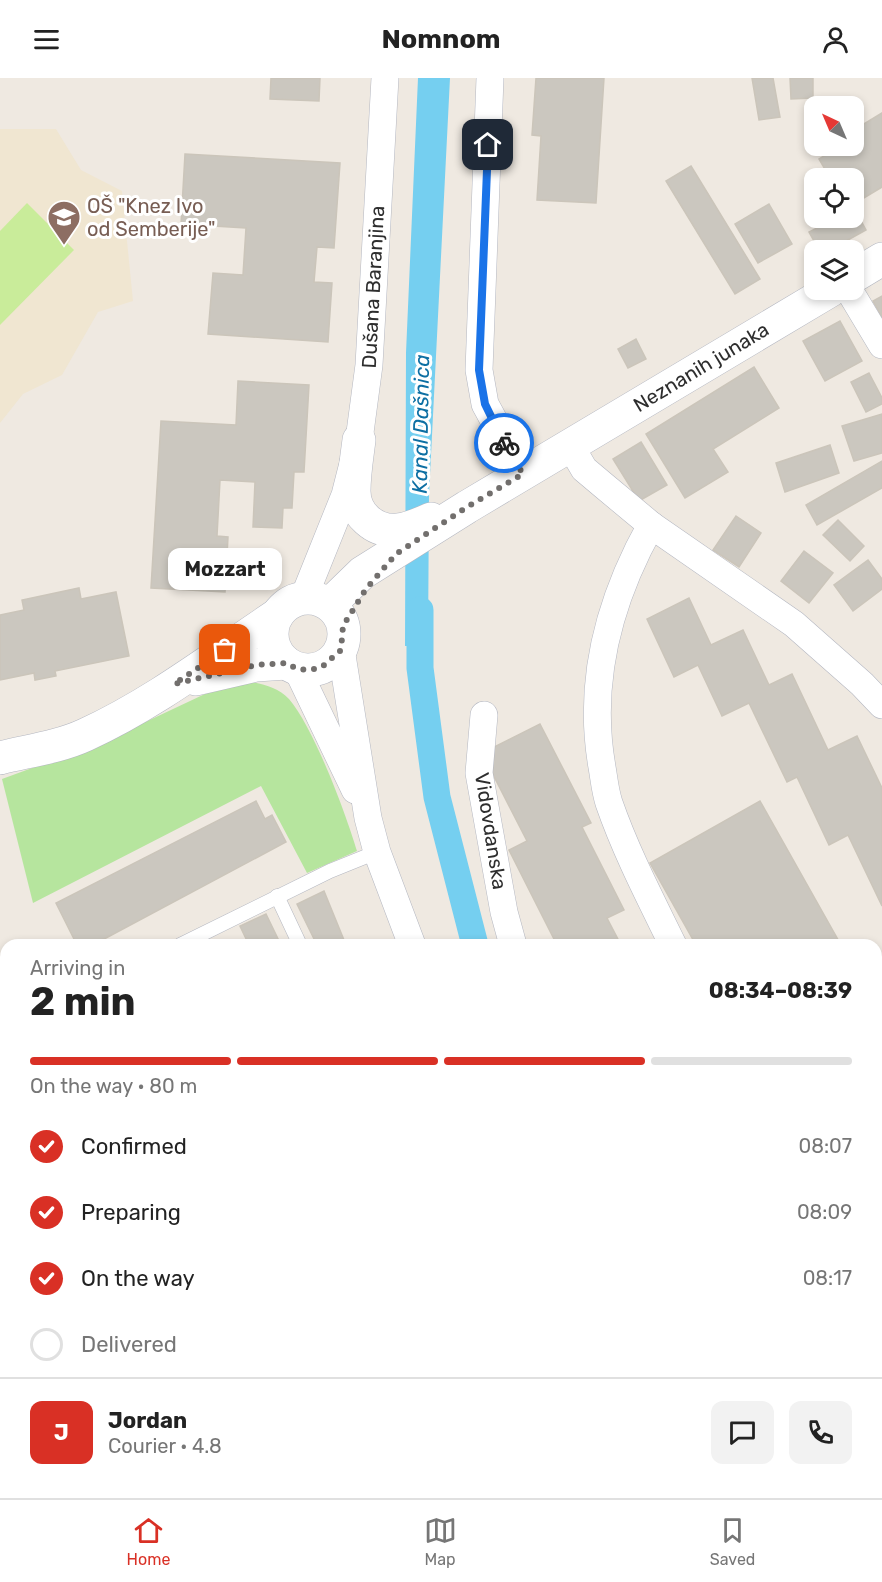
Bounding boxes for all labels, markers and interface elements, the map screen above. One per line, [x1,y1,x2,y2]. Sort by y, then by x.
icon: menu [30,23,63,56]
text: Nomnom [381,23,501,55]
icon: person [819,23,852,56]
north arrow [804,96,864,156]
map controls [804,96,864,300]
pin [462,119,513,170]
icon: home [471,128,504,161]
button: locate [804,168,864,228]
place label: OŠ "Knez Ivo od Semberije" [87,194,215,241]
school or university icon: OŠ "Knez Ivo od Semberije" [46,199,82,246]
street label: Dušana Baranjina [357,205,389,369]
button: layers [804,240,864,300]
street label: Neznanih junaka [629,317,773,417]
water label: Kanal Dašnica [407,354,434,494]
courier [474,413,534,473]
icon: bike [488,427,521,460]
callout: Mozzart [168,548,282,590]
text: Mozzart [184,557,266,581]
pin [199,624,250,675]
icon: bag [208,633,241,666]
street label: Vidovdanska [470,771,512,891]
text: Arriving in [30,956,125,980]
text: 08:34–08:39 [709,977,852,1004]
text: 2 min [30,979,136,1025]
text: On the way · 80 m [30,1074,197,1098]
icon: check [30,1130,63,1163]
text: Confirmed [81,1133,187,1160]
text: 08:07 [799,1134,852,1158]
icon: check [30,1196,63,1229]
text: Preparing [81,1199,181,1226]
text: 08:09 [797,1200,852,1224]
icon: check [30,1262,63,1295]
text: On the way [81,1265,195,1292]
text: 08:17 [803,1266,852,1290]
text: Delivered [81,1331,177,1358]
button: chat [711,1401,774,1464]
button: phone [789,1401,852,1464]
text: Jordan [108,1407,187,1434]
text: J [54,1419,69,1446]
text: Courier · 4.8 [108,1434,222,1458]
tab: Home [127,1514,170,1569]
tab: Map [424,1514,457,1569]
tab: Saved [710,1514,755,1569]

